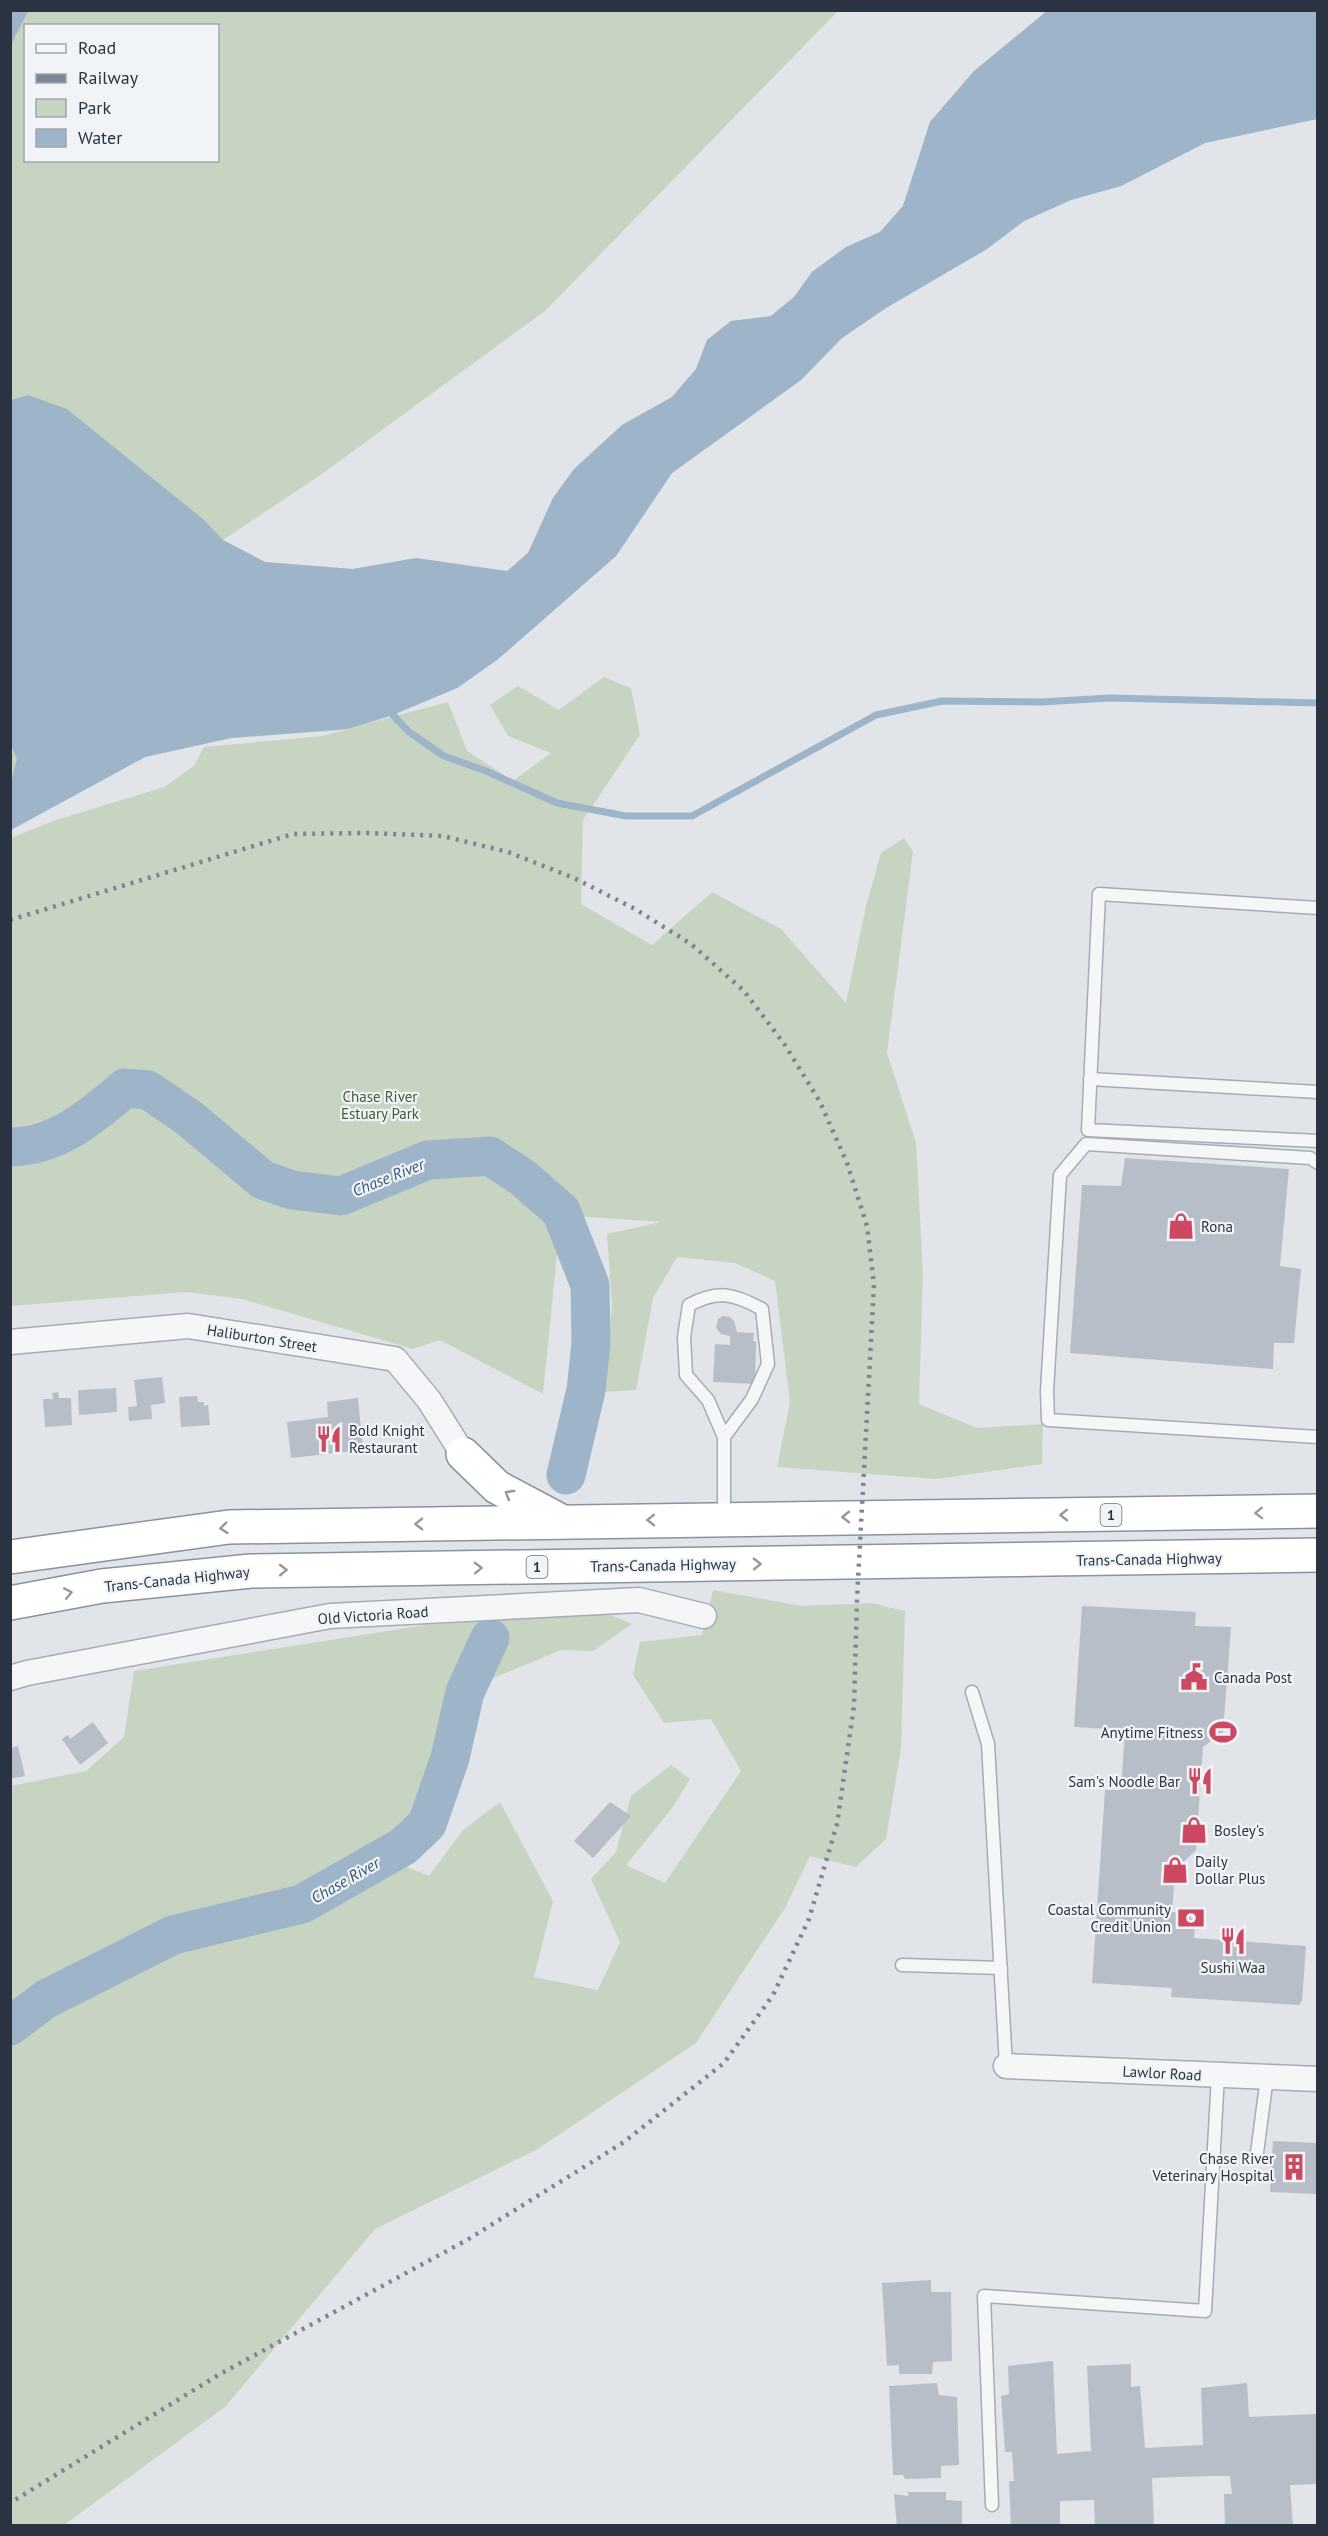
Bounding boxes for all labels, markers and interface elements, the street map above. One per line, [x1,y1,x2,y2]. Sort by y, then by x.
legend [24,24,219,162]
text: Road [78,36,116,59]
text: Railway [78,66,139,89]
text: Park [78,96,111,119]
text: Water [78,126,122,149]
park label: Chase River Estuary Park [341,1087,420,1123]
water label: Chase River [349,1153,428,1200]
shop icon: Rona [1166,1211,1196,1241]
place label: Rona [1201,1217,1233,1236]
street label: Haliburton Street [206,1320,318,1356]
place label: Bold Knight Restaurant [349,1421,425,1457]
restaurant icon: Bold Knight Restaurant [314,1424,344,1454]
one-way arrow [505,1490,515,1502]
road number: 1 [1100,1504,1122,1526]
one-way arrow [1255,1506,1264,1519]
one-way arrow [1060,1509,1069,1521]
one-way arrow [841,1511,850,1523]
one-way arrow [646,1513,655,1526]
one-way arrow [414,1518,423,1530]
one-way arrow [219,1521,228,1534]
street label: Trans-Canada Highway [1076,1548,1222,1570]
street label: Trans-Canada Highway [590,1554,736,1576]
road number: 1 [526,1556,548,1578]
one-way arrow [752,1558,761,1570]
street label: Trans-Canada Highway [103,1562,251,1596]
one-way arrow [473,1562,482,1574]
one-way arrow [278,1564,287,1576]
one-way arrow [63,1587,73,1600]
street label: Old Victoria Road [317,1602,429,1628]
public building icon: Canada Post [1179,1662,1209,1692]
place label: Canada Post [1214,1668,1292,1687]
sports icon: Anytime Fitness [1208,1717,1238,1747]
place label: Anytime Fitness [1101,1723,1203,1742]
restaurant icon: Sam's Noodle Bar [1185,1766,1215,1796]
place label: Sam's Noodle Bar [1068,1772,1180,1791]
shop icon: Bosley's [1179,1815,1209,1845]
place label: Bosley's [1214,1821,1264,1840]
water label: Chase River [307,1852,384,1908]
place label: Daily Dollar Plus [1195,1852,1265,1888]
shop icon: Daily Dollar Plus [1160,1855,1190,1885]
place label: Coastal Community Credit Union [1047,1900,1171,1936]
bank icon: Coastal Community Credit Union [1176,1903,1206,1933]
restaurant icon: Sushi Waa [1218,1926,1248,1956]
place label: Sushi Waa [1201,1958,1266,1977]
street label: Lawlor Road [1122,2061,1202,2085]
place label: Chase River Veterinary Hospital [1151,2149,1275,2185]
building icon: Chase River Veterinary Hospital [1279,2152,1309,2182]

